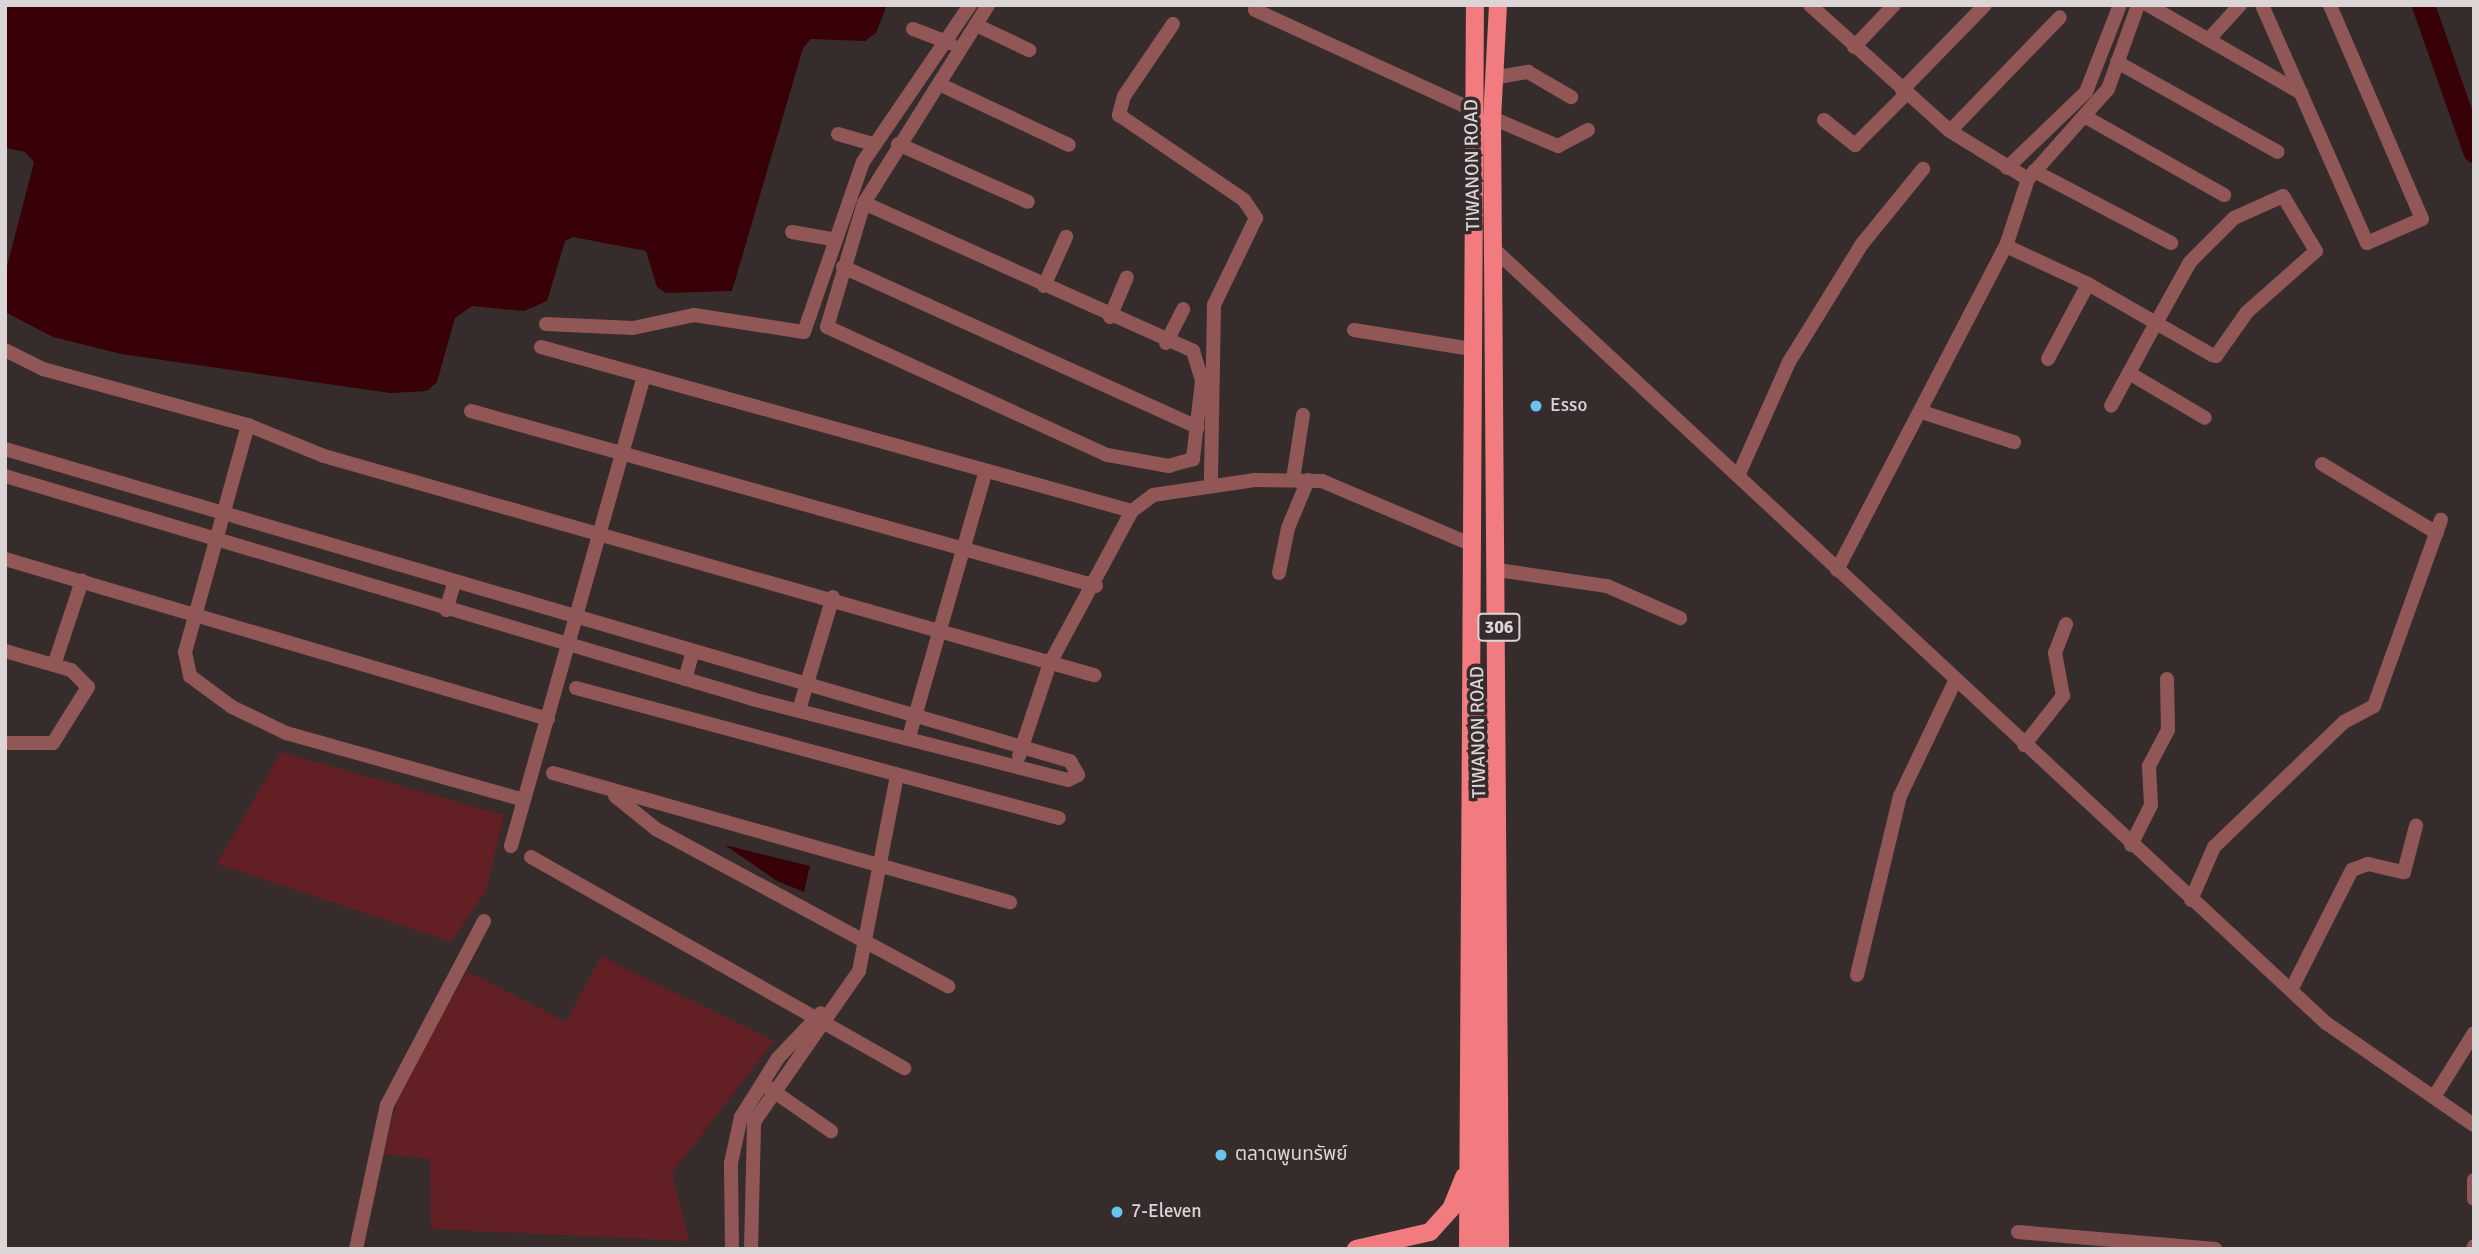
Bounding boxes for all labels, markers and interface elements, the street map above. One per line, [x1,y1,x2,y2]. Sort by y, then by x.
street label: TIWANON ROAD [1460,99,1486,231]
place label: Esso [1550,395,1587,417]
marker: Esso [1528,398,1544,414]
road number: 306 [1476,612,1522,642]
street label: TIWANON ROAD [1466,666,1492,798]
place label: ตลาดพูนทรัพย์ [1235,1144,1348,1166]
marker: ตลาดพูนทรัพย์ [1213,1147,1229,1163]
place label: 7-Eleven [1131,1201,1202,1223]
marker: 7-Eleven [1109,1204,1125,1220]

